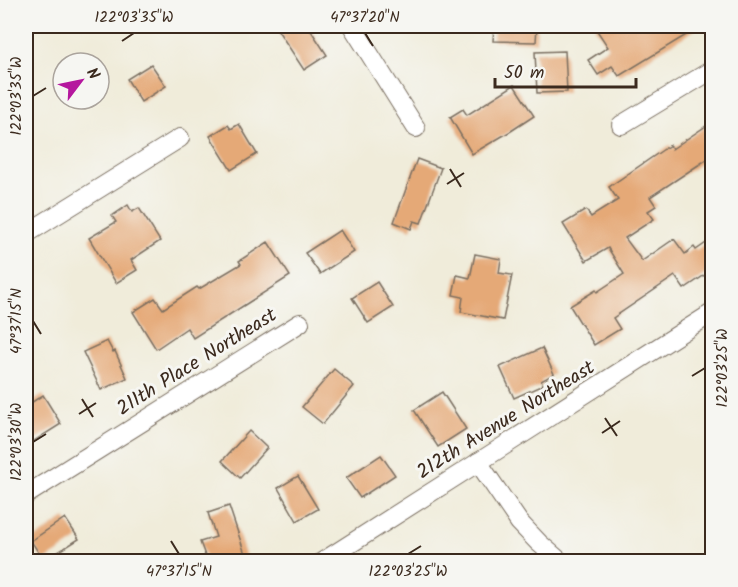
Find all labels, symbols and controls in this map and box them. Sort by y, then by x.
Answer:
text: 122°03'35"W [95,6,174,30]
text: 47°37'20"N [330,6,400,30]
north arrow [51,51,111,111]
scale bar [495,51,636,89]
text: 122°03'35"W [5,56,29,135]
text: 50 m [504,59,544,88]
text: N [79,63,106,85]
text: 47°37'15"N [5,288,29,354]
street label: 211th Place Northeast [111,300,284,425]
text: 122°03'25"W [711,328,735,407]
street label: 212th Avenue Northeast [411,353,602,489]
text: 122°03'30"W [5,403,29,481]
text: 47°37'15"N [146,560,212,584]
text: 122°03'25"W [369,560,448,584]

